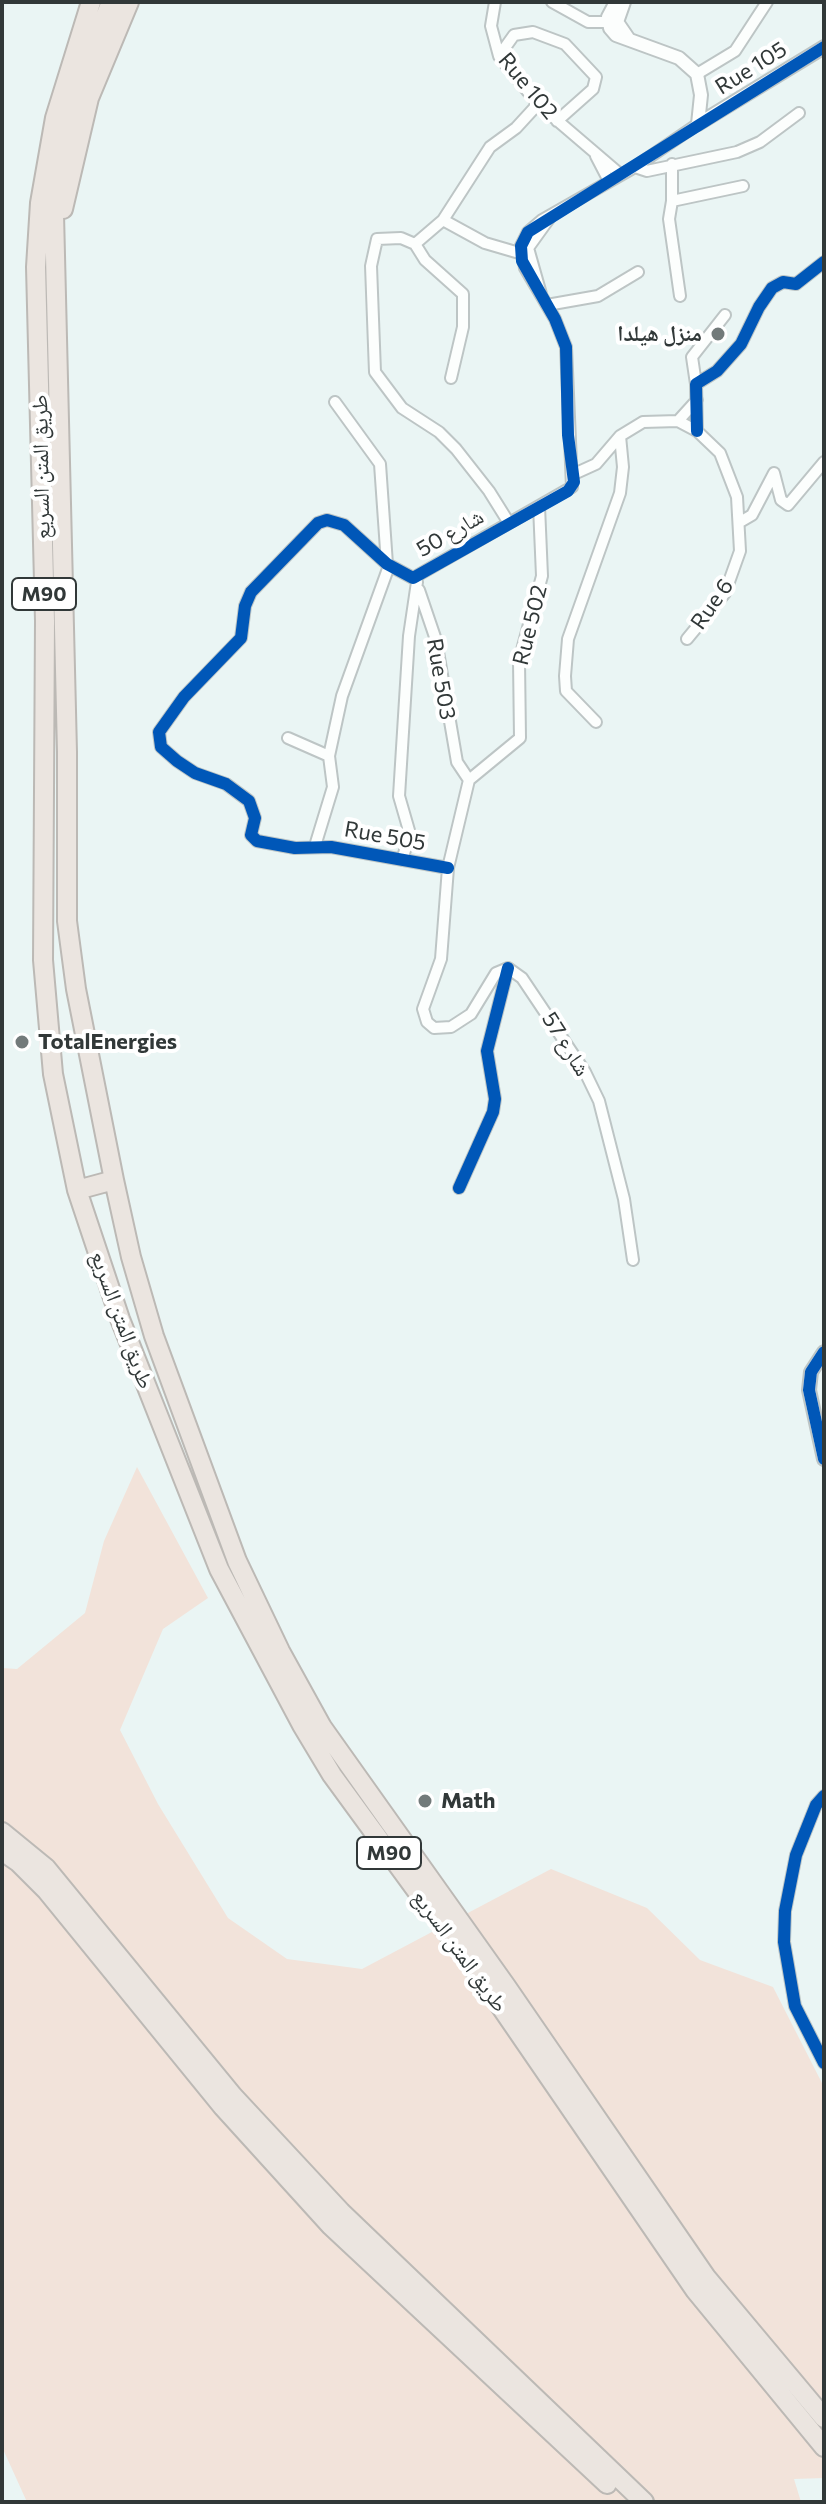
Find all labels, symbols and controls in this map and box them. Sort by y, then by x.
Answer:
street label: Rue 105 [710,36,792,100]
street label: Rue 102 [493,47,563,125]
place label: منزل هيلدا [617,321,702,347]
marker: منزل هيلدا [709,325,727,343]
street label: طريق المتن السريع [27,394,55,540]
street label: شارع 50 [412,503,488,563]
street label: Rue 6 [685,573,739,635]
road number: M90 [12,578,76,610]
street label: Rue 502 [507,582,553,668]
street label: Rue 503 [421,636,461,722]
street label: Rue 505 [342,816,428,856]
street label: شارع 57 [536,1007,596,1081]
place label: TotalEnergies [38,1029,177,1055]
marker: TotalEnergies [13,1033,31,1051]
street label: طريق المتن السريع [85,1248,159,1392]
place label: Math [441,1788,496,1814]
marker: Math [416,1792,434,1810]
road number: M90 [357,1837,421,1869]
street label: طريق المتن السريع [407,1885,513,2017]

